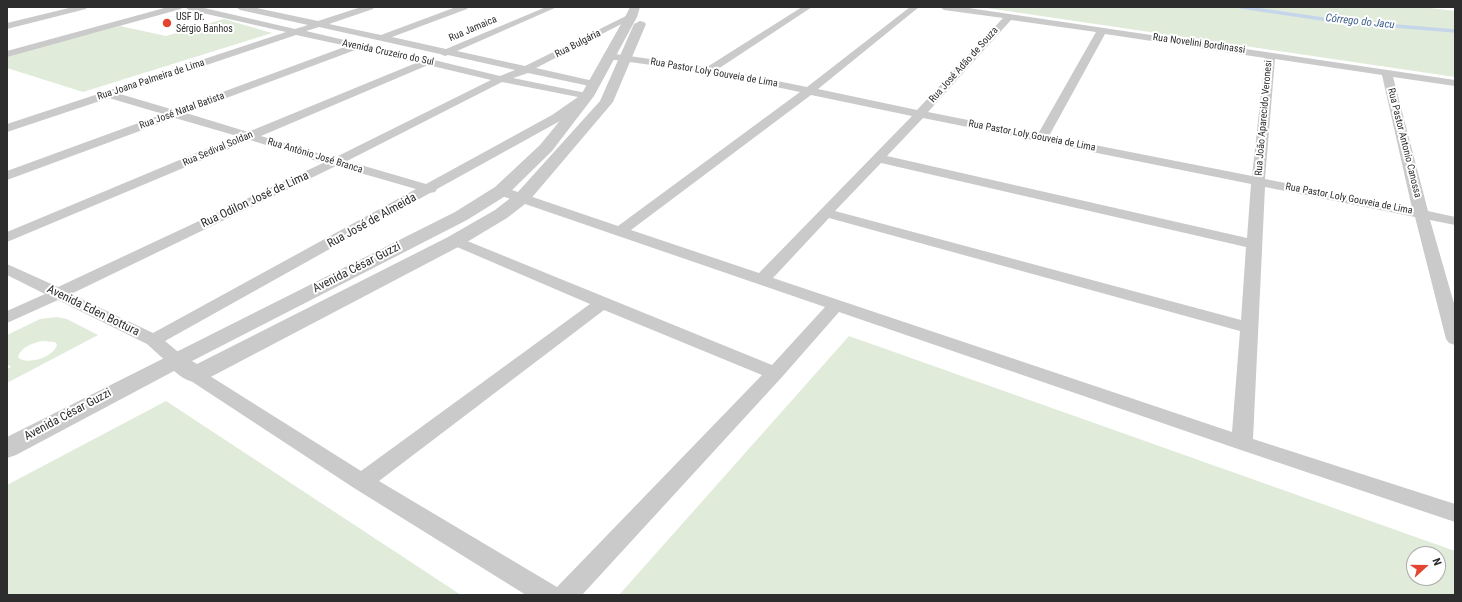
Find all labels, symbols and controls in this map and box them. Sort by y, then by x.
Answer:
place label: USF Dr. Sérgio Banhos [176,11,233,34]
water label: Córrego do Jacu [1325,12,1395,32]
street label: Rua Jamaica [447,14,499,44]
marker: USF Dr. Sérgio Banhos [161,17,173,29]
street label: Rua José Adão de Souza [927,25,1001,105]
street label: Rua Bulgária [553,27,603,61]
street label: Rua Novelini Bordinassi [1152,32,1246,56]
street label: Avenida Cruzeiro do Sul [341,37,435,69]
street label: Rua Pastor Loly Gouveia de Lima [649,56,779,90]
street label: Rua Joana Palmeira de Lima [96,57,206,103]
street label: Rua João Aparecido Veronesi [1253,60,1275,176]
street label: Rua Pastor Antonio Canossa [1385,87,1423,199]
street label: Rua José Natal Batista [138,90,226,132]
street label: Rua Pastor Loly Gouveia de Lima [967,118,1097,154]
street label: Rua Sedival Soldan [181,129,255,169]
street label: Rua Antônio José Branca [266,136,364,176]
street label: Rua Odilon José de Lima [199,169,311,231]
street label: Rua Pastor Loly Gouveia de Lima [1284,181,1414,217]
street label: Rua José de Almeida [325,191,419,251]
street label: Avenida César Guzzi [311,240,403,296]
street label: Avenida Eden Bottura [44,282,142,340]
street label: Avenida César Guzzi [22,386,114,444]
north arrow [1406,546,1446,586]
text: N [1429,556,1444,567]

